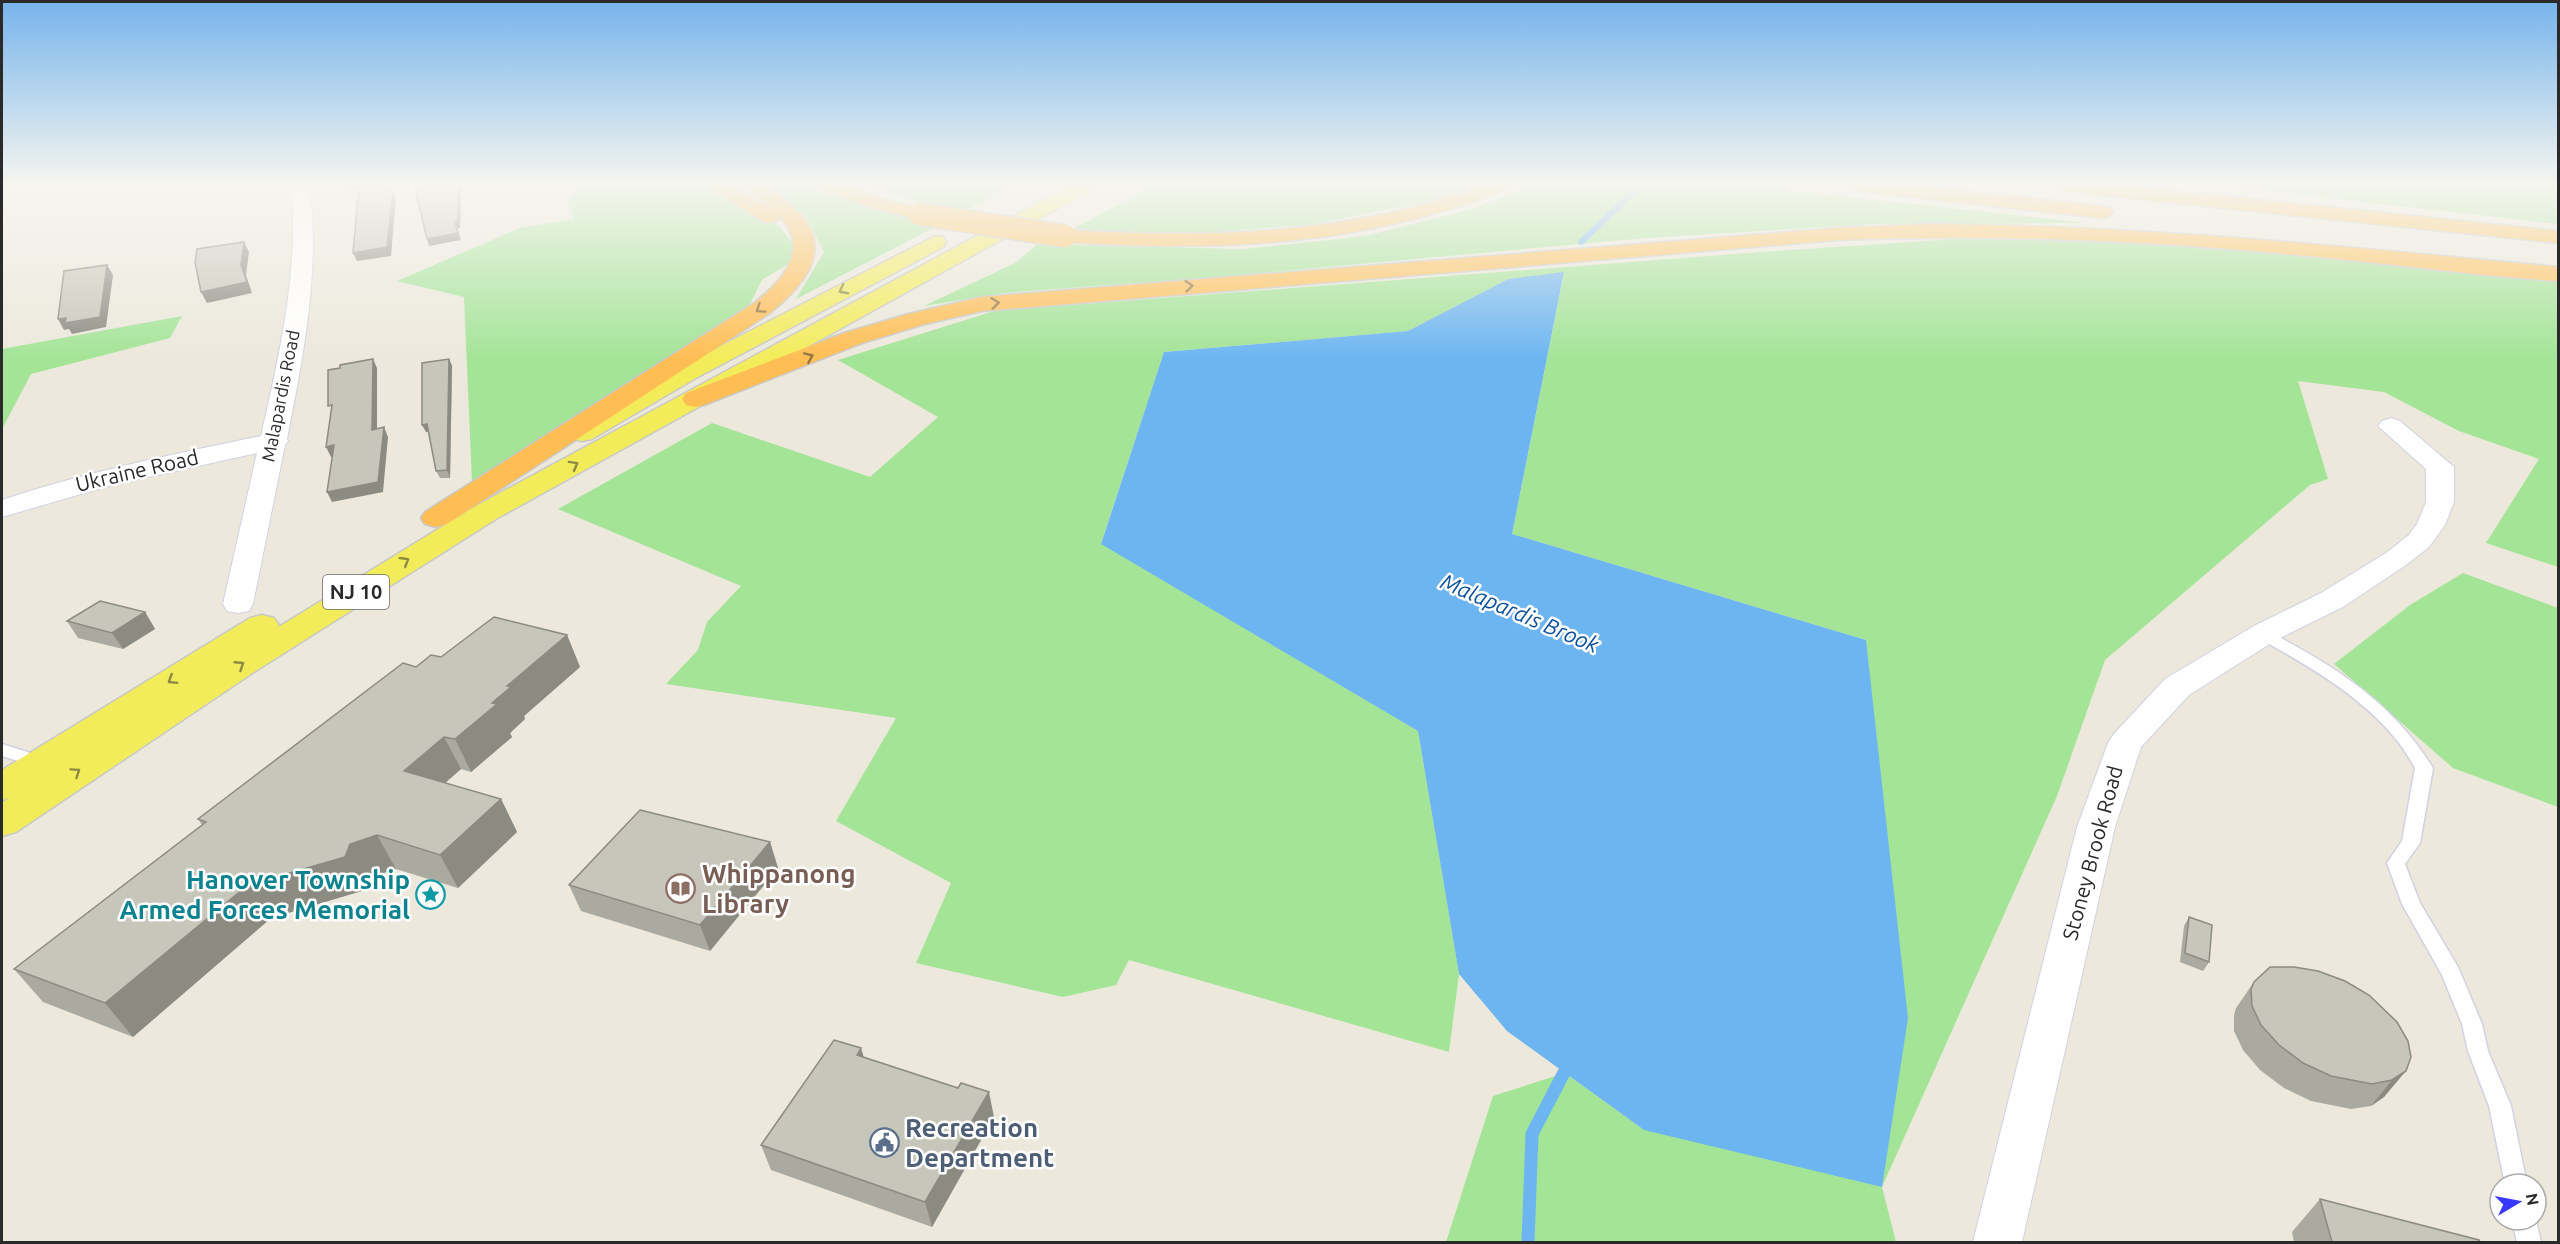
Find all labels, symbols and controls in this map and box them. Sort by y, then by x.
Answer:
one-way arrow [1185,280,1194,293]
one-way arrow [839,283,850,294]
one-way arrow [991,297,1000,309]
one-way arrow [755,302,766,313]
street label: Malapardis Road [257,328,303,463]
one-way arrow [802,352,813,364]
street label: Ukraine Road [73,444,201,496]
one-way arrow [568,461,578,472]
one-way arrow [399,557,409,569]
water label: Malapardis Brook [1437,568,1604,657]
road number: NJ 10 [323,575,389,609]
one-way arrow [234,661,244,673]
one-way arrow [167,673,178,684]
street label: Stoney Brook Road [2057,763,2127,943]
one-way arrow [70,768,81,779]
place label: Whippanong Library [702,859,856,918]
place label: Hanover Township Armed Forces Memorial [120,865,410,924]
library icon: Whippanong Library [665,873,697,905]
place icon: Hanover Township Armed Forces Memorial [415,879,447,911]
place label: Recreation Department [905,1113,1054,1172]
public building icon: Recreation Department [868,1127,900,1159]
north arrow [2488,1172,2548,1232]
text: N [2523,1192,2543,1207]

